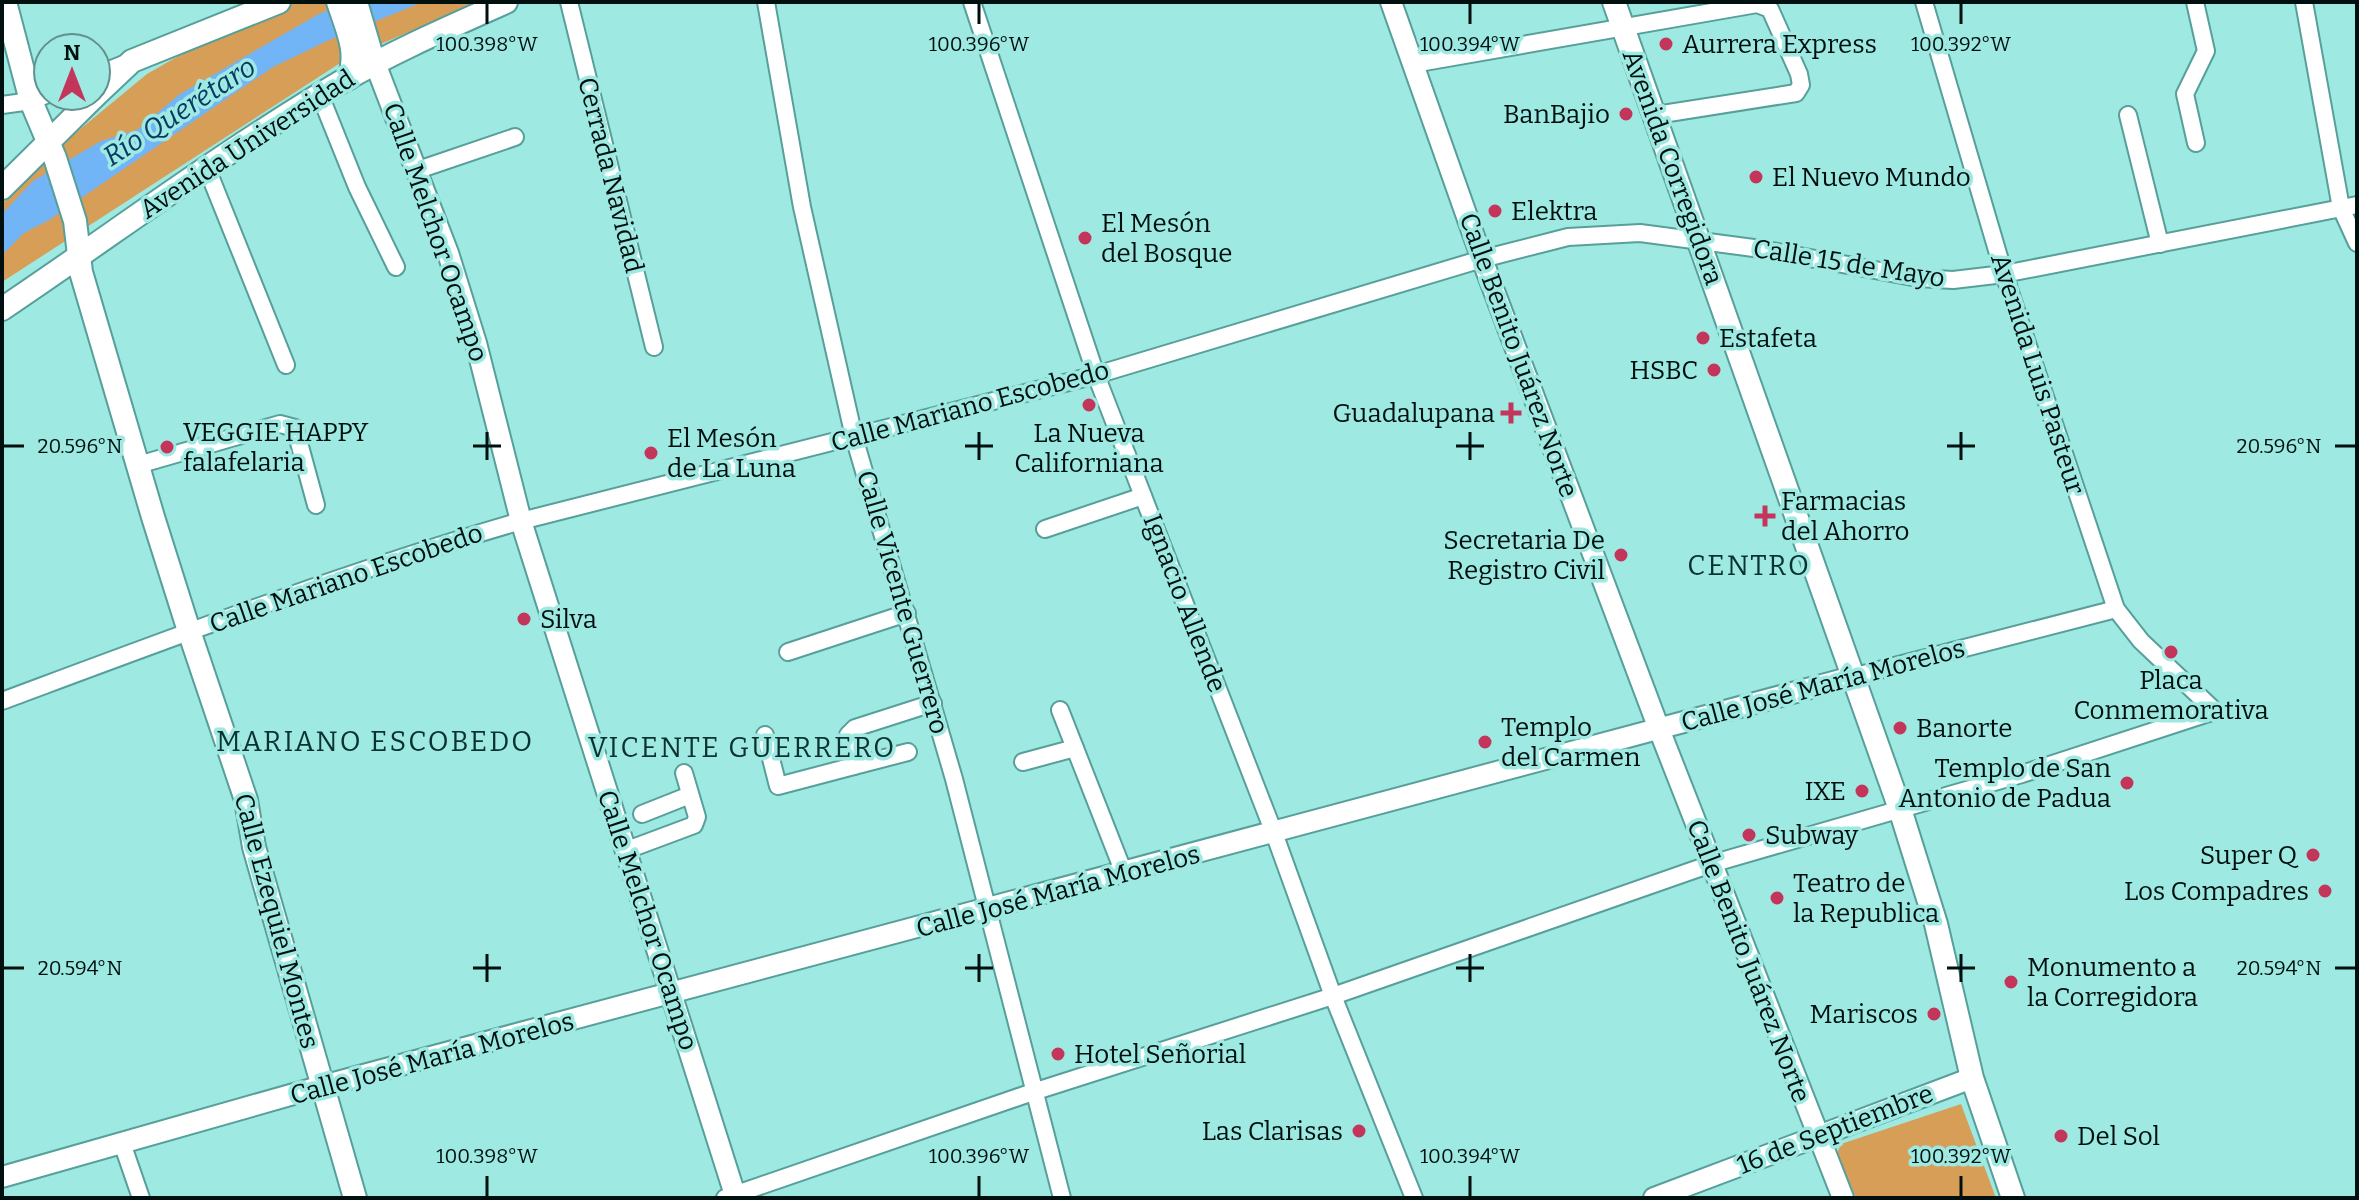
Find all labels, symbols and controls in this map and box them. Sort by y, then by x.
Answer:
place label: Aurrera Express [1682,29,1877,60]
north arrow [32,32,112,112]
text: 100.398°W [436,32,538,56]
text: 100.396°W [929,32,1030,56]
text: 100.394°W [1420,32,1521,56]
text: 100.392°W [1911,32,2012,56]
marker: Aurrera Express [1657,35,1675,53]
text: N [64,39,81,66]
street label: Avenida Corregidora [1616,45,1729,289]
water label: Río Querétaro [97,50,262,173]
street label: Avenida Universidad [134,63,361,225]
street label: Cerrada Navidad [571,74,650,276]
street label: Calle Melchor Ocampo [377,99,494,366]
place label: BanBajio [1503,99,1610,130]
marker: BanBajio [1617,105,1635,123]
place label: El Nuevo Mundo [1772,162,1971,193]
marker: El Nuevo Mundo [1747,168,1765,186]
place label: Elektra [1511,196,1597,227]
marker: Elektra [1486,202,1504,220]
place label: El Mesón del Bosque [1101,208,1233,269]
street label: Calle Benito Juárez Norte [1453,209,1584,502]
marker: El Mesón del Bosque [1076,229,1094,247]
street label: Calle 15 de Mayo [1751,233,1947,294]
street label: Avenida Luis Pasteur [1984,250,2091,499]
place label: Estafeta [1719,323,1817,354]
marker: Estafeta [1694,329,1712,347]
street label: Calle Mariano Escobedo [828,354,1113,459]
place label: HSBC [1629,355,1698,386]
marker: HSBC [1705,361,1723,379]
marker: La Nueva Californiana [1080,396,1098,414]
place label: Guadalupana [1333,398,1495,429]
marker: Guadalupana [1502,404,1520,422]
place label: VEGGIE HAPPY falafelaria [183,417,369,478]
place label: La Nueva Californiana [1014,418,1164,479]
place label: El Mesón de La Luna [667,423,796,484]
text: 20.596°N [38,434,123,458]
text: 20.596°N [2237,434,2322,458]
marker: VEGGIE HAPPY falafelaria [158,438,176,456]
marker: El Mesón de La Luna [642,444,660,462]
street label: Calle Vicente Guerrero [850,467,955,738]
place label: Farmacias del Ahorro [1781,486,1910,547]
marker: Farmacias del Ahorro [1756,507,1774,525]
street label: Ignacio Allende [1136,510,1233,696]
street label: Calle Mariano Escobedo [206,517,487,640]
place label: Secretaria De Registro Civil [1443,525,1605,586]
marker: Secretaria De Registro Civil [1612,546,1630,564]
district label: CENTRO [1687,549,1811,582]
place label: Silva [540,604,597,635]
marker: Silva [515,610,533,628]
street label: Calle José María Morelos [1678,633,1968,738]
marker: Placa Conmemorativa [2162,643,2180,661]
place label: Placa Conmemorativa [2073,665,2269,726]
place label: Templo del Carmen [1501,712,1641,773]
place label: Banorte [1916,713,2013,744]
marker: Banorte [1891,719,1909,737]
district label: MARIANO ESCOBEDO [216,725,534,758]
district label: VICENTE GUERRERO [588,731,896,764]
marker: Templo del Carmen [1476,733,1494,751]
place label: Templo de San Antonio de Padua [1899,753,2112,814]
marker: Templo de San Antonio de Padua [2118,774,2136,792]
place label: IXE [1804,776,1846,807]
marker: IXE [1853,782,1871,800]
street label: Calle Melchor Ocampo [591,786,704,1054]
street label: Calle Ezequiel Montes [228,790,326,1052]
street label: Calle Benito Juárez Norte [1680,815,1817,1107]
place label: Subway [1765,820,1859,851]
marker: Subway [1740,826,1758,844]
street label: Calle José María Morelos [913,839,1203,944]
place label: Super Q [2200,840,2299,871]
marker: Super Q [2304,846,2322,864]
place label: Teatro de la Republica [1793,868,1939,929]
place label: Los Compadres [2124,876,2309,907]
marker: Los Compadres [2316,882,2334,900]
marker: Teatro de la Republica [1768,889,1786,907]
place label: Monumento a la Corregidora [2027,952,2198,1013]
text: 20.594°N [38,956,122,980]
text: 20.594°N [2237,956,2321,980]
marker: Monumento a la Corregidora [2002,973,2020,991]
place label: Mariscos [1809,999,1918,1030]
marker: Mariscos [1925,1005,1943,1023]
street label: Calle José María Morelos [287,1006,577,1111]
place label: Hotel Señorial [1074,1039,1246,1070]
marker: Hotel Señorial [1049,1045,1067,1063]
street label: 16 de Septiembre [1733,1078,1937,1181]
place label: Las Clarisas [1202,1116,1343,1147]
place label: Del Sol [2077,1121,2160,1152]
marker: Las Clarisas [1350,1122,1368,1140]
marker: Del Sol [2052,1127,2070,1145]
text: 100.398°W [436,1144,538,1168]
text: 100.396°W [929,1144,1030,1168]
text: 100.394°W [1420,1144,1521,1168]
text: 100.392°W [1911,1144,2012,1168]

